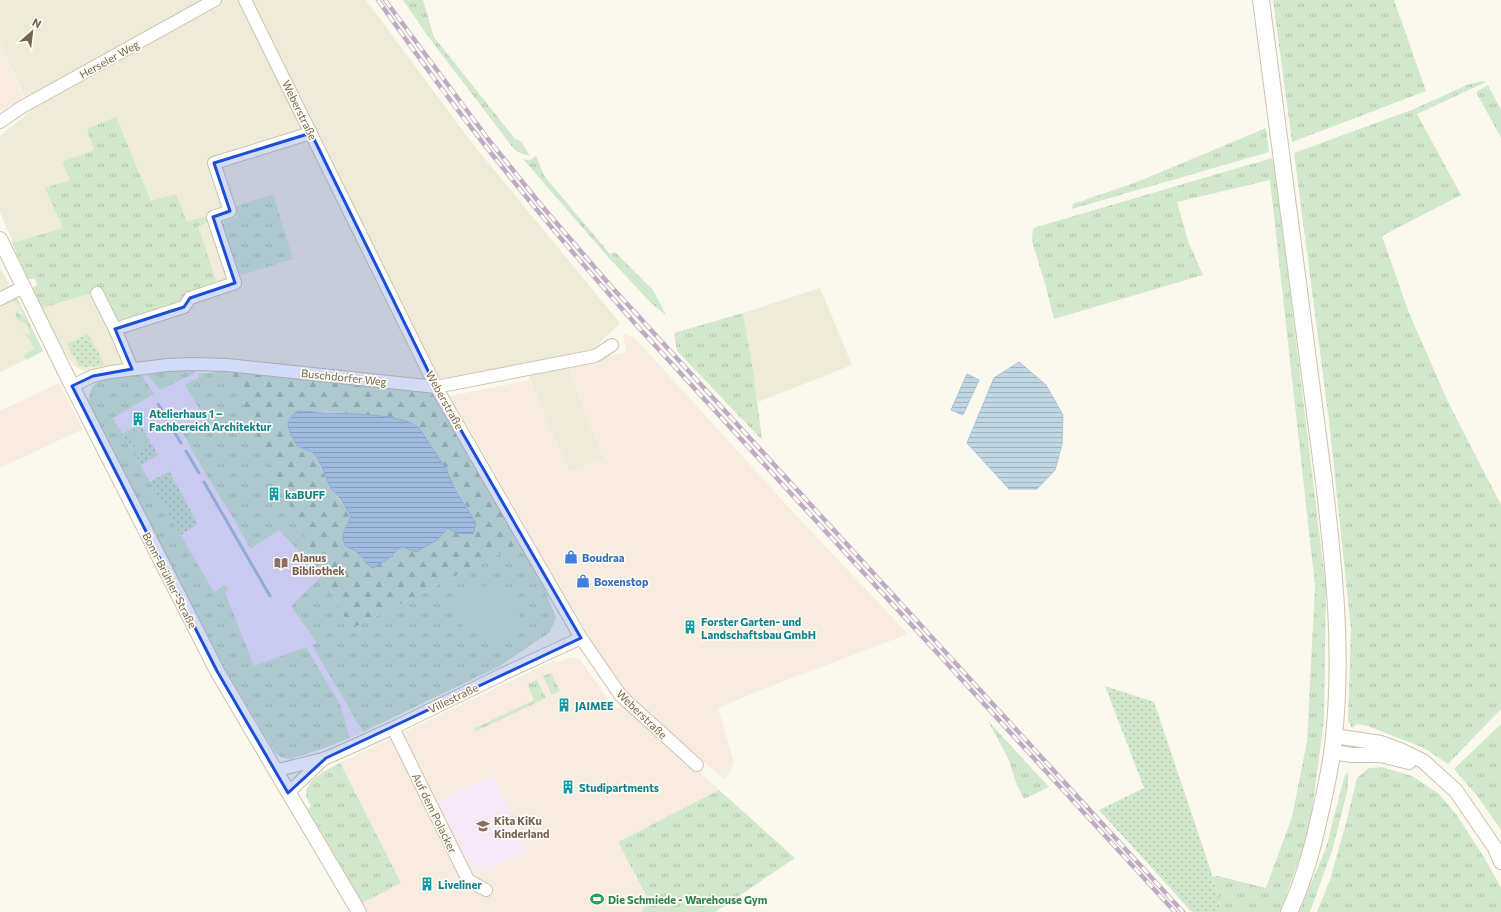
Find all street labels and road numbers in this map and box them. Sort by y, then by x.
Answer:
street label: Herseler Weg [77,37,141,81]
street label: Weberstraße [280,78,320,142]
street label: Buschdorfer Weg [301,366,387,388]
street label: Weberstraße [424,369,466,432]
street label: Bonn-Brühler-Straße [140,530,200,630]
street label: Villestraße [426,680,480,716]
street label: Weberstraße [614,687,670,741]
street label: Auf dem Polacker [410,771,460,856]

